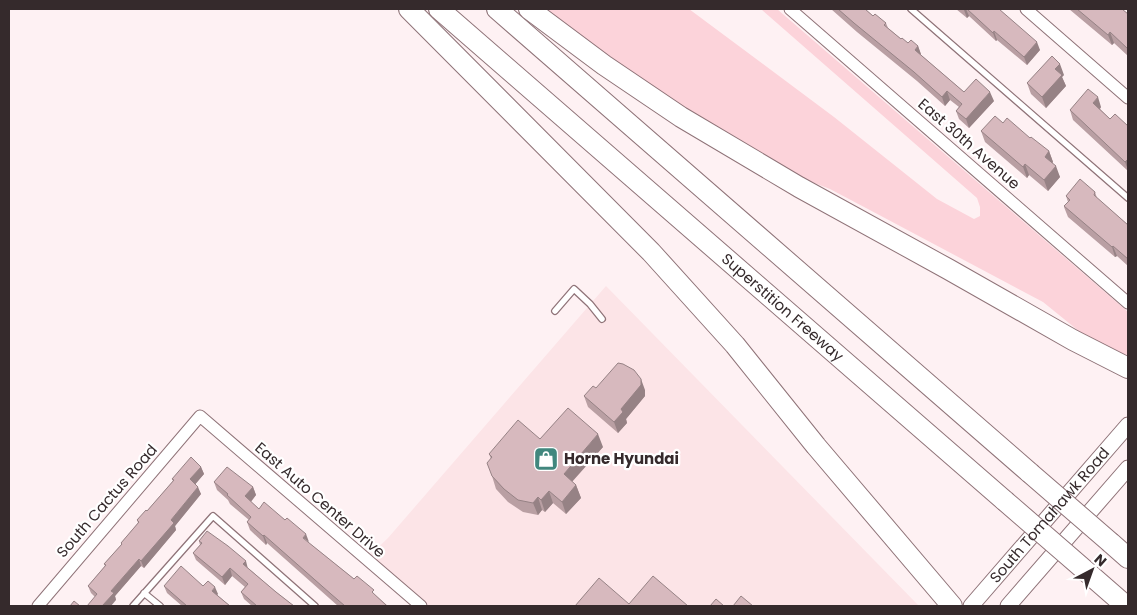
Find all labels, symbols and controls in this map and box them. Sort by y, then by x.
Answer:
street label: East 30th Avenue [914,93,1025,194]
street label: Superstition Freeway [717,248,849,366]
street label: East Auto Center Drive [251,437,390,562]
street label: South Cactus Road [52,440,162,562]
street label: South Tomahawk Road [985,443,1114,587]
shop icon: Horne Hyundai [533,446,559,472]
place label: Horne Hyundai [564,448,679,469]
north arrow [1067,545,1117,595]
text: N [1090,549,1111,571]

